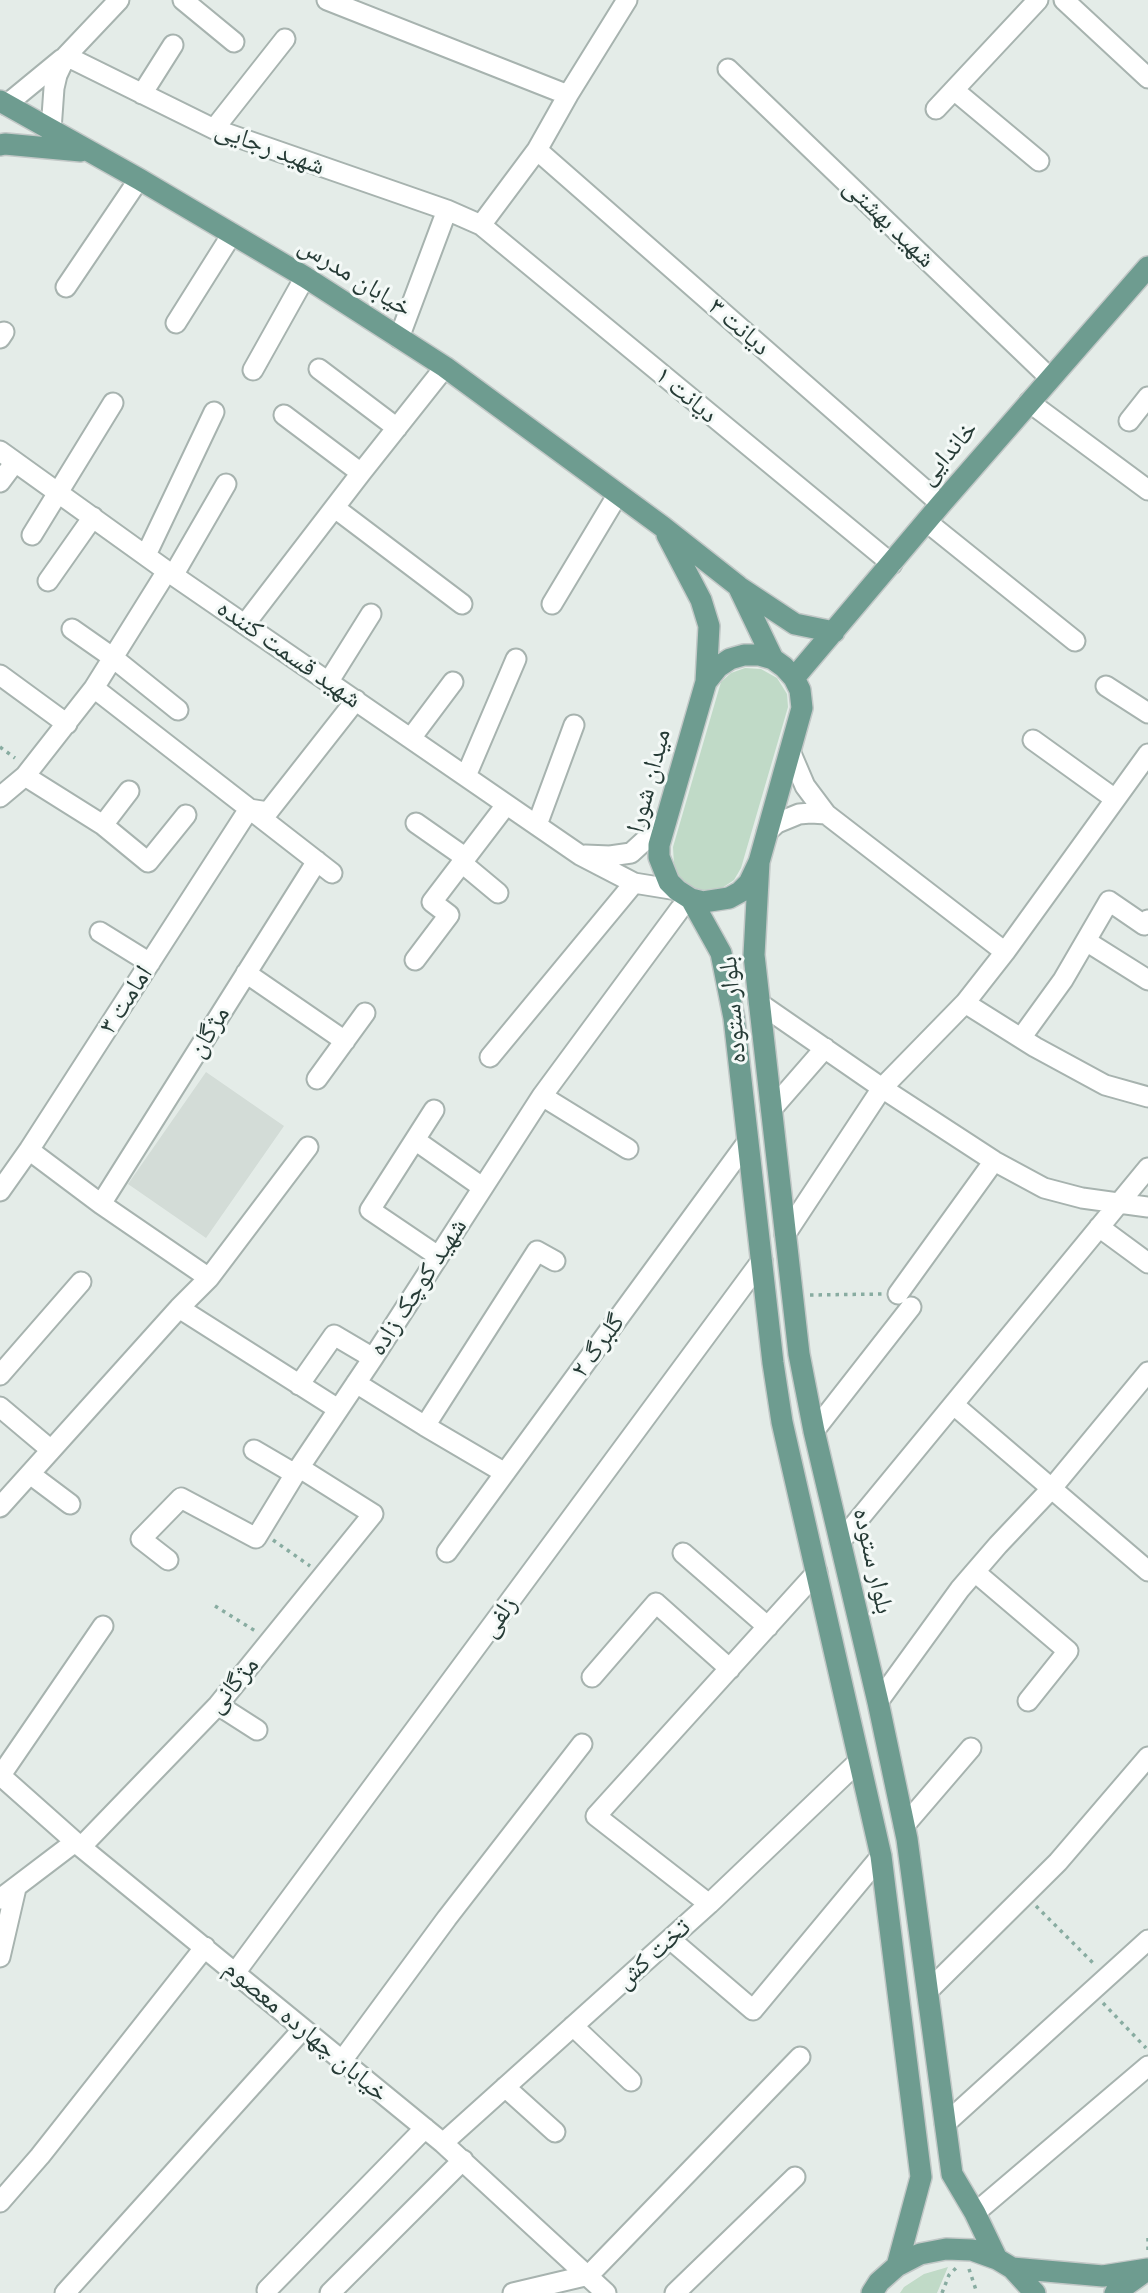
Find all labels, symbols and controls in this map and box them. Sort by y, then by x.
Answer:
street label: شهید رجایی [211,114,329,182]
street label: شهید بهشتی [836,171,942,275]
street label: خیابان مدرس [293,230,417,324]
street label: دیانت ۳ [702,292,776,362]
street label: دیانت ۱ [648,360,724,430]
street label: خاندایی [911,414,985,492]
street label: شهید قسمت کننده [211,593,367,715]
street label: میدان شورا [620,726,678,836]
street label: بلوار ستوده [713,955,753,1065]
street label: امامت ۳ [92,960,160,1040]
street label: مژگان [181,1000,237,1064]
street label: شهید کوچک زاده [362,1212,474,1362]
street label: گلبرگ ۲ [564,1308,632,1384]
street label: بلوار ستوده [846,1505,900,1617]
street label: زلفی [474,1590,524,1644]
street label: مژگانی [200,1650,266,1720]
street label: تخت کش [609,1912,697,1996]
street label: خیابان چهارده معصوم [217,1953,395,2109]

